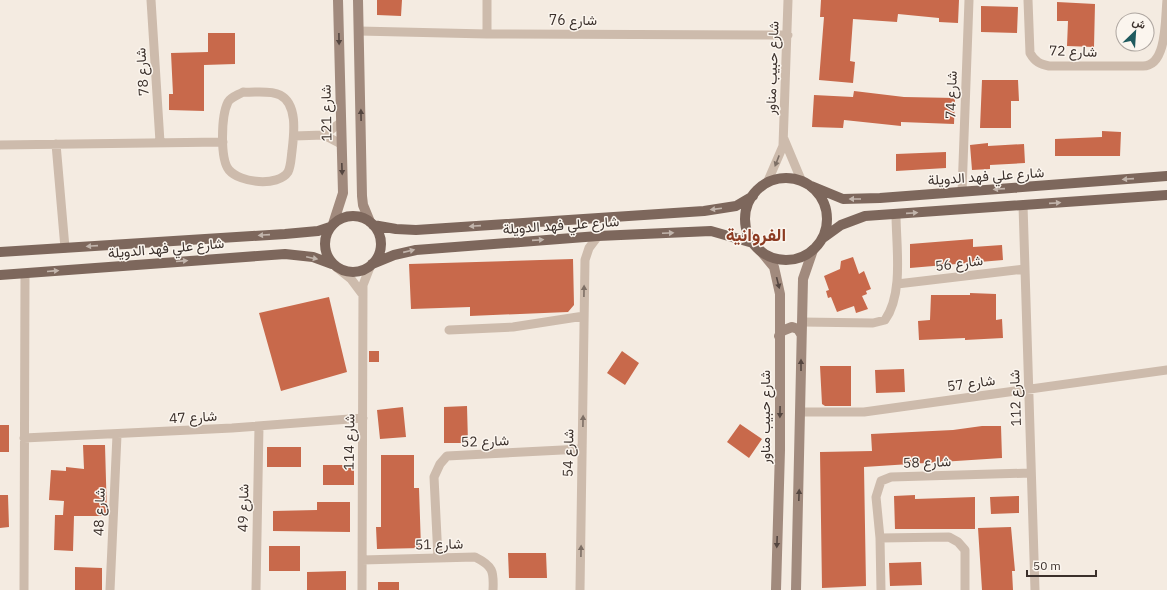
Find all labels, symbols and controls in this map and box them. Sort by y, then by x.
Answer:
street label: شارع 76 [549,11,597,31]
north arrow [1115,12,1155,52]
text: ش [1130,14,1148,32]
street label: شارع حبيب مناور [761,21,785,116]
one-way arrow [335,33,342,45]
street label: شارع 72 [1048,41,1097,63]
street label: شارع 78 [131,47,155,97]
street label: شارع 74 [941,71,963,120]
street label: شارع 121 [317,84,337,141]
one-way arrow [357,109,364,121]
one-way arrow [774,156,780,168]
one-way arrow [339,163,345,176]
street label: شارع علي فهد الدويلة [927,163,1045,192]
one-way arrow [1122,175,1134,182]
one-way arrow [992,186,1005,192]
one-way arrow [848,196,861,202]
one-way arrow [1049,199,1061,206]
one-way arrow [710,206,722,213]
one-way arrow [906,209,918,216]
street label: شارع علي فهد الدويلة [502,212,620,241]
one-way arrow [469,223,481,230]
district label: الفروانية [726,223,786,246]
one-way arrow [662,229,674,236]
one-way arrow [258,232,270,239]
street label: شارع علي فهد الدويلة [107,234,225,265]
one-way arrow [532,237,544,244]
one-way arrow [86,243,98,250]
one-way arrow [403,248,415,254]
street label: شارع 56 [934,251,984,277]
one-way arrow [306,255,318,261]
one-way arrow [176,258,188,265]
one-way arrow [47,268,59,275]
one-way arrow [775,276,781,289]
one-way arrow [581,285,588,297]
one-way arrow [798,358,804,371]
street label: شارع 112 [1005,369,1027,427]
street label: شارع حبيب مناور [756,370,776,465]
street label: شارع 57 [946,371,996,397]
one-way arrow [776,406,783,418]
street label: شارع 47 [168,407,218,429]
street label: شارع 114 [340,414,360,471]
one-way arrow [579,415,586,427]
street label: شارع 54 [559,429,579,477]
street label: شارع 52 [461,431,510,453]
street label: شارع 58 [903,452,952,474]
street label: شارع 49 [234,484,254,532]
street label: شارع 48 [89,488,111,537]
one-way arrow [795,489,802,501]
street label: شارع 51 [415,535,463,555]
one-way arrow [774,536,780,549]
one-way arrow [578,544,584,557]
scale bar [1027,552,1096,578]
text: 50 m [1033,558,1061,573]

